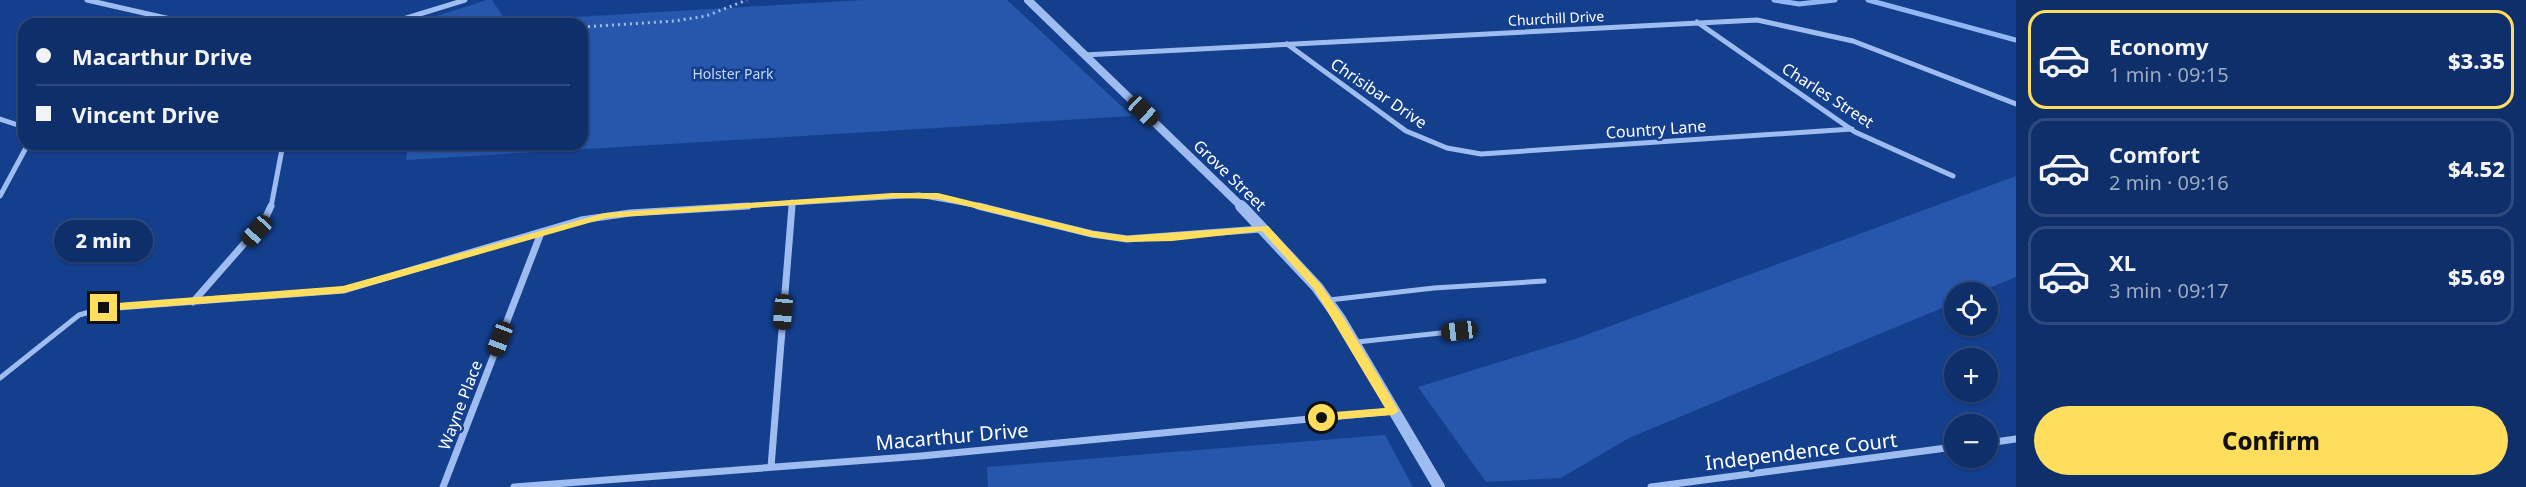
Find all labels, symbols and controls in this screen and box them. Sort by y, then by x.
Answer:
street label: Churchill Drive [1508,6,1605,30]
text: Economy [2109,31,2208,61]
icon: car [2037,33,2091,87]
text: Macarthur Drive [72,41,252,71]
text: $3.35 [2448,45,2505,75]
street label: Chrisibar Drive [1327,53,1431,133]
street label: Charles Street [1778,57,1878,133]
text: 1 min · 09:15 [2109,61,2229,88]
park label: Holster Park [692,64,774,83]
car [1124,92,1162,130]
text: Vincent Drive [72,99,219,129]
street label: Country Lane [1605,115,1707,143]
street label: Grove Street [1189,135,1271,215]
text: Comfort [2109,139,2200,169]
icon: car [2037,141,2091,195]
text: $4.52 [2448,153,2505,183]
text: 2 min · 09:16 [2109,169,2229,196]
car [238,212,276,250]
callout: 2 min [54,221,154,263]
text: 2 min [76,227,131,254]
text: XL [2109,247,2136,277]
icon: car [2037,249,2091,303]
text: $5.69 [2448,261,2505,291]
text: 3 min · 09:17 [2109,277,2229,304]
map controls [1944,282,1998,468]
button: locate [1944,282,1998,336]
car [772,293,794,331]
route end [90,294,117,321]
car [485,319,515,359]
car [1440,320,1478,342]
button: + [1944,348,1998,402]
street label: Wayne Place [433,357,487,453]
route start [1308,404,1335,431]
button: Confirm [2034,406,2508,475]
button: − [1944,414,1998,468]
street label: Macarthur Drive [874,416,1030,456]
street label: Independence Court [1703,426,1899,476]

